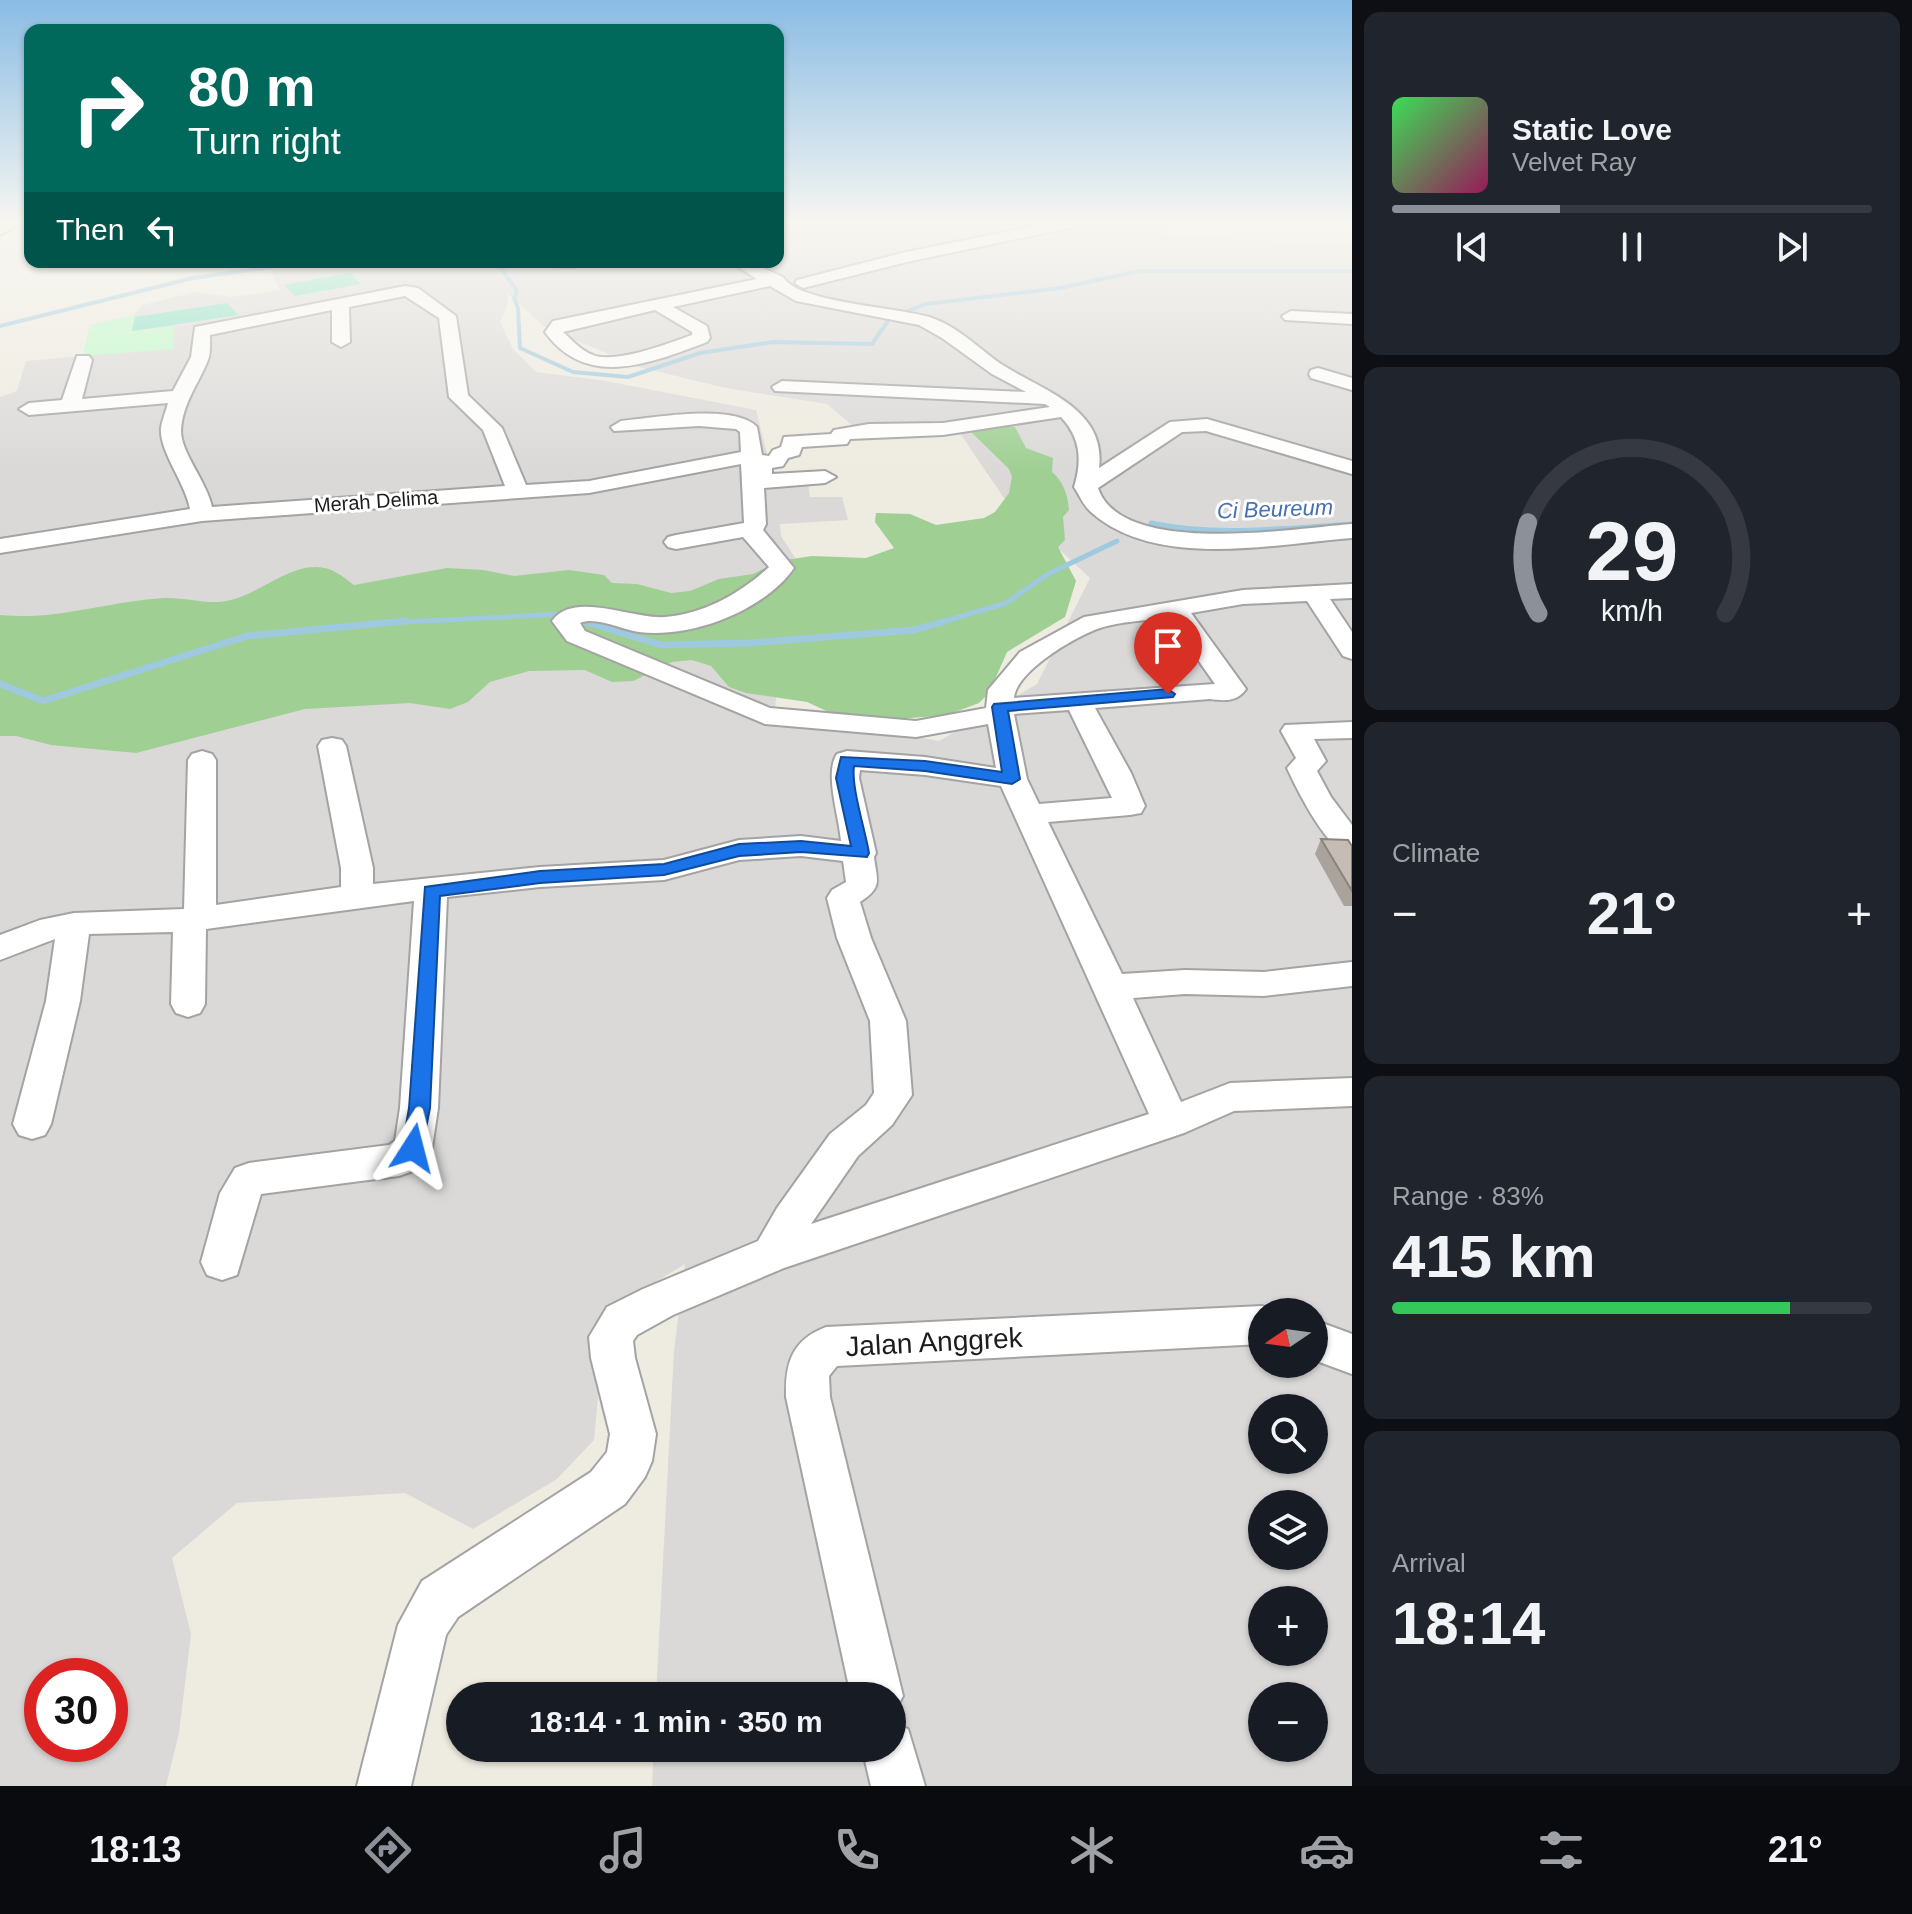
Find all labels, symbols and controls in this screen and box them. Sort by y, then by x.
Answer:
text: 80 m [188,55,316,118]
icon: right [56,56,160,160]
text: Static Love [1512,113,1672,146]
text: Turn right [188,121,341,162]
text: Velvet Ray [1512,147,1636,177]
icon: left [140,208,184,252]
text: Then [56,213,124,246]
icon: previous [1450,225,1494,269]
icon: pause [1610,225,1654,269]
icon: next [1770,225,1814,269]
street label: Merah Delima [313,486,440,516]
water label: Ci Beureum [1217,494,1333,524]
text: 29 [1586,505,1678,598]
text: km/h [1601,595,1663,627]
pin [1134,612,1202,694]
icon: arrive [1146,624,1190,668]
text: Climate [1392,838,1480,868]
text: 21° [1587,880,1677,947]
text: − [1392,889,1418,938]
text: + [1846,889,1872,938]
position arrow [371,1106,455,1190]
text: Range · 83% [1392,1181,1544,1211]
text: 415 km [1392,1223,1596,1290]
north arrow [1248,1298,1328,1378]
map controls [1248,1298,1328,1762]
street label: Jalan Anggrek [845,1322,1024,1362]
button: search [1248,1394,1328,1474]
button: layers [1248,1490,1328,1570]
text: Arrival [1392,1548,1466,1578]
button: + [1248,1586,1328,1666]
text: 18:14 [1392,1590,1545,1657]
speed limit sign: 30 [24,1658,128,1762]
button: − [1248,1682,1328,1762]
text: 18:14 · 1 min · 350 m [529,1705,823,1738]
icon: directions [360,1822,416,1878]
icon: music [595,1822,651,1878]
icon: phone [829,1822,885,1878]
icon: climate [1064,1822,1120,1878]
icon: car [1299,1822,1355,1878]
icon: filters [1533,1822,1589,1878]
text: 18:13 [89,1829,181,1870]
text: 21° [1768,1829,1823,1870]

